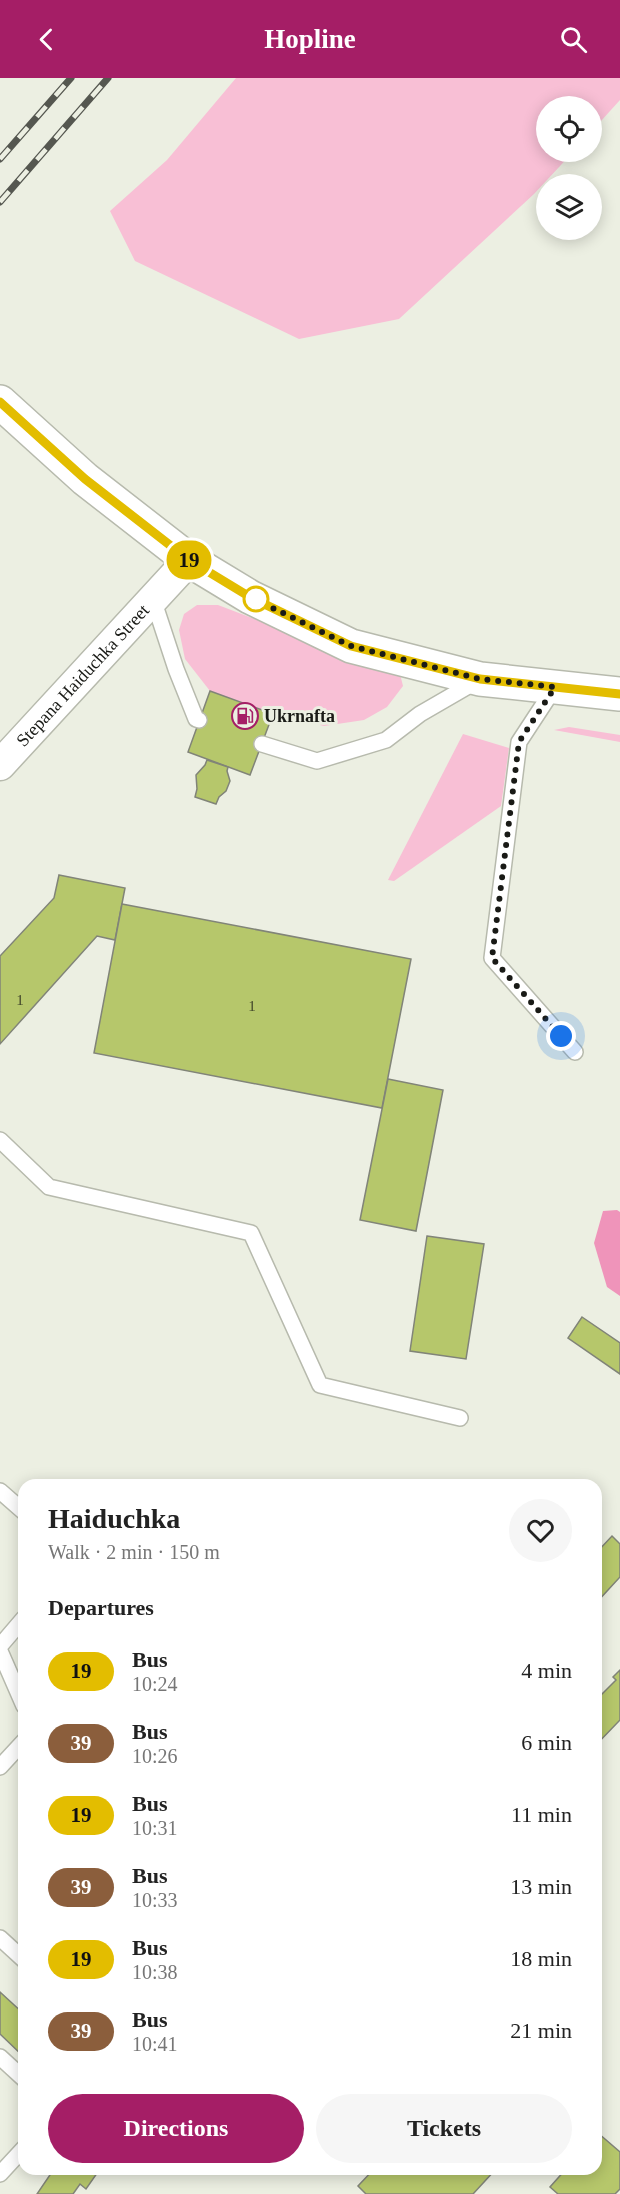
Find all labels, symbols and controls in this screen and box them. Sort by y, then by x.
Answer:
icon: back [30,23,63,56]
icon: search [557,23,590,56]
text: Hopline [264,24,356,54]
map controls [536,96,602,240]
button: locate [536,96,602,162]
button: layers [536,174,602,240]
line badge: 19 [162,540,216,580]
text: 19 [179,548,200,572]
unlabelled marker [243,586,269,612]
street label: Stepana Haiduchka Street [12,600,153,750]
fuel station icon: Ukrnafta [230,701,260,731]
place label: Ukrnafta [264,706,335,726]
house number: 1 [16,992,24,1008]
house number: 1 [248,998,256,1014]
your location [546,1021,576,1051]
button: heart [509,1499,572,1562]
text: Haiduchka [48,1503,180,1534]
text: Walk · 2 min · 150 m [48,1541,220,1563]
text: Departures [48,1595,154,1620]
text: Bus [132,1647,167,1672]
text: 4 min [521,1658,572,1683]
text: 19 [71,1659,92,1683]
text: 10:24 [132,1673,178,1695]
text: Bus [132,1719,167,1744]
text: 6 min [521,1730,572,1755]
text: 39 [71,1731,92,1755]
text: 10:26 [132,1745,178,1767]
text: Bus [132,1791,167,1816]
text: 11 min [511,1802,572,1827]
text: 19 [71,1803,92,1827]
text: 10:31 [132,1817,178,1839]
text: Bus [132,1863,167,1888]
text: 13 min [510,1874,572,1899]
text: 39 [71,1875,92,1899]
text: 10:33 [132,1889,178,1911]
text: Bus [132,1935,167,1960]
text: 18 min [510,1946,572,1971]
text: 19 [71,1947,92,1971]
text: 10:38 [132,1961,178,1983]
text: Bus [132,2007,167,2032]
text: 21 min [510,2018,572,2043]
text: 39 [71,2019,92,2043]
text: 10:41 [132,2033,178,2055]
button: Directions [48,2094,304,2163]
button: Tickets [316,2094,572,2163]

